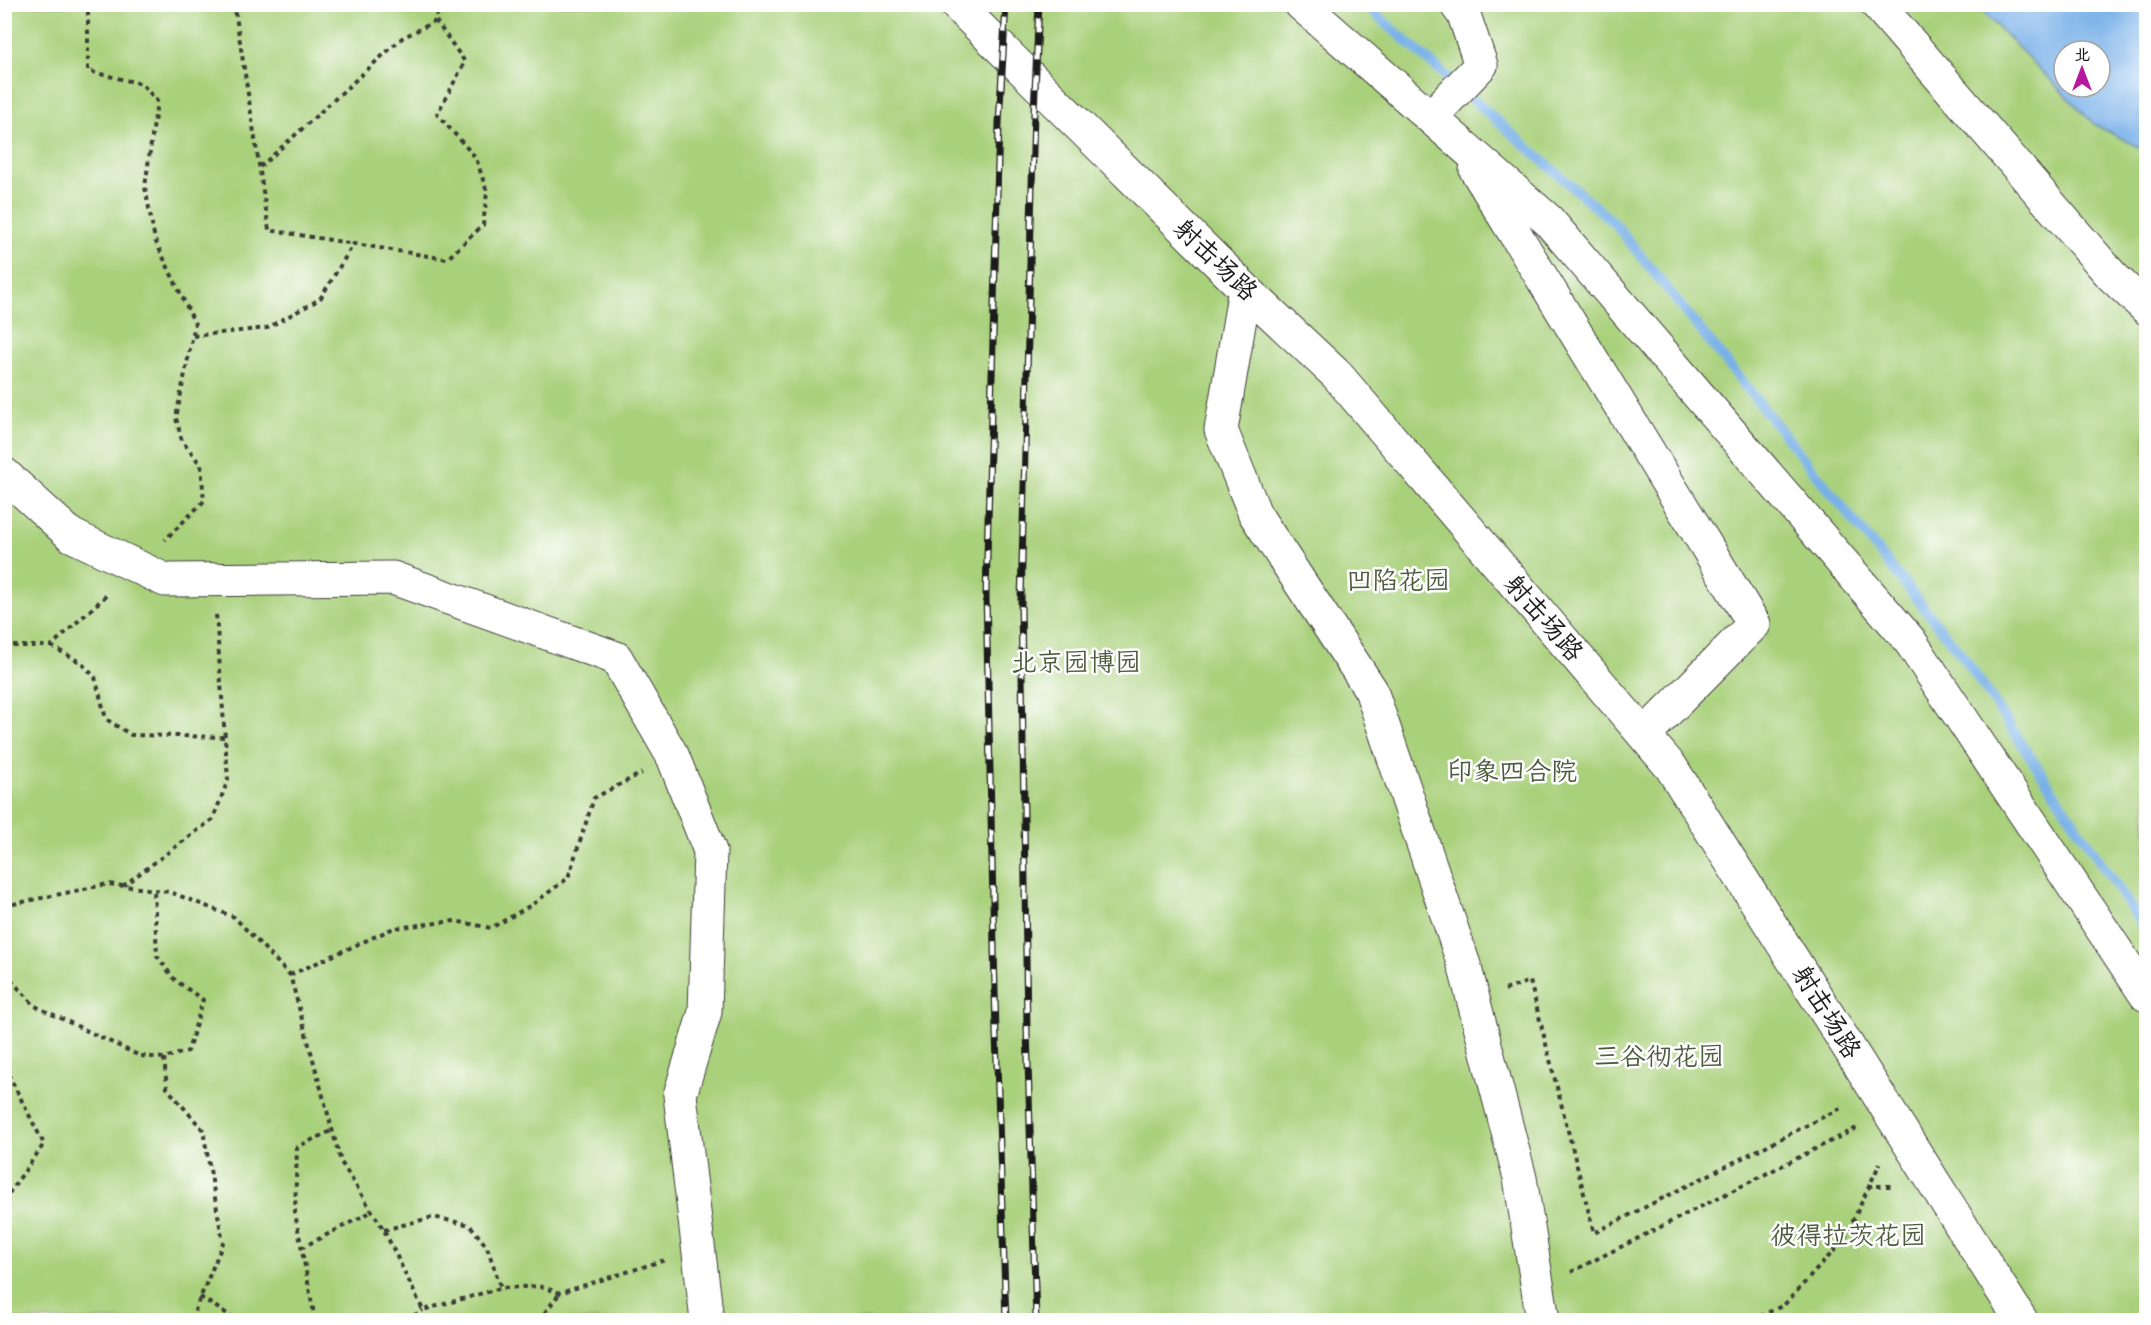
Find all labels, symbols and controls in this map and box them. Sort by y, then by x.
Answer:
north arrow [2052,39,2112,99]
text: 北 [2074,45,2090,65]
street label: 射击场路 [1167,212,1265,308]
park label: 凹陷花园 [1346,564,1450,597]
street label: 射击场路 [1497,568,1591,668]
park label: 北京园博园 [1011,646,1141,679]
park label: 印象四合院 [1447,755,1577,788]
street label: 射击场路 [1785,959,1869,1065]
park label: 三谷彻花园 [1594,1040,1724,1073]
park label: 彼得拉茨花园 [1770,1219,1926,1252]

